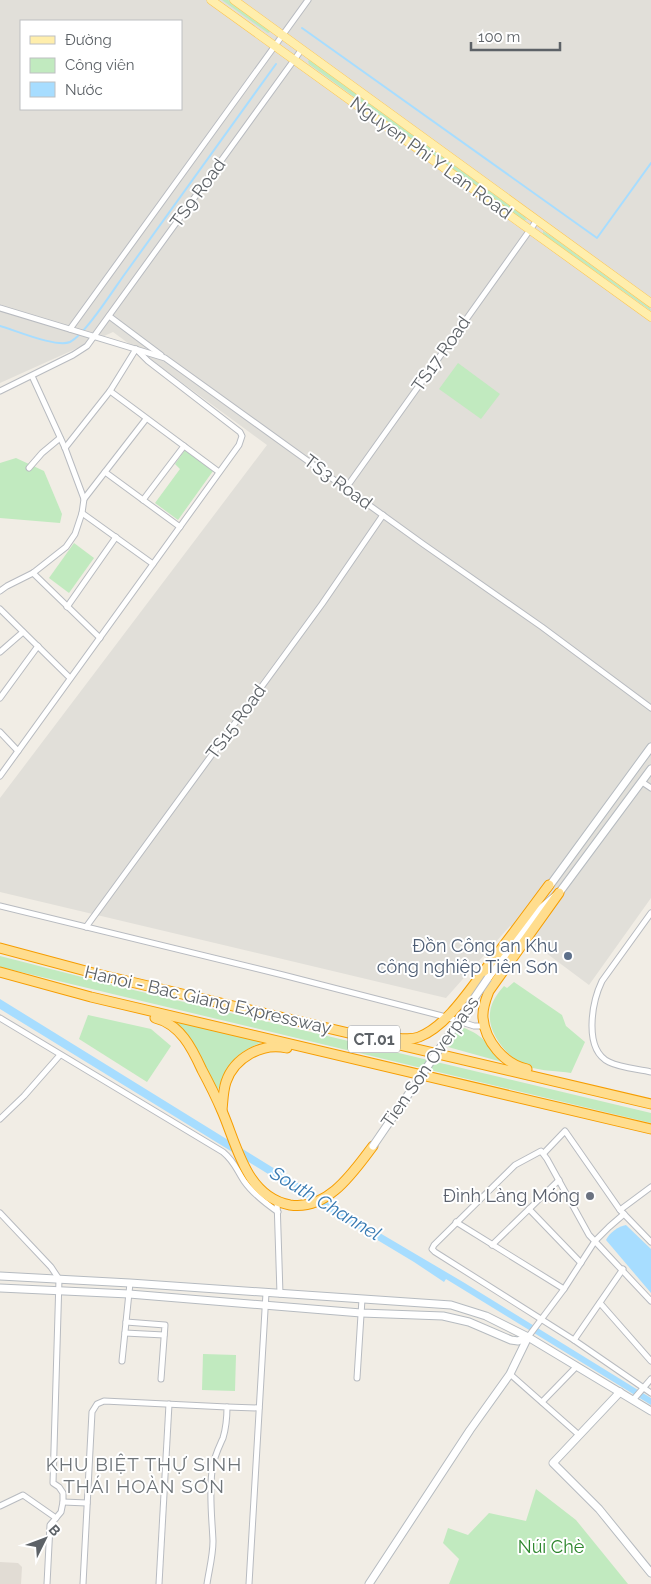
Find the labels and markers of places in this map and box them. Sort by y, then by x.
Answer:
place label: Đồn Công an Khu công nghiệp Tiên Sơn [377,935,558,977]
marker: Đồn Công an Khu công nghiệp Tiên Sơn [562,950,574,962]
place label: Đình Làng Móng [443,1185,580,1206]
marker: Đình Làng Móng [584,1190,596,1202]

